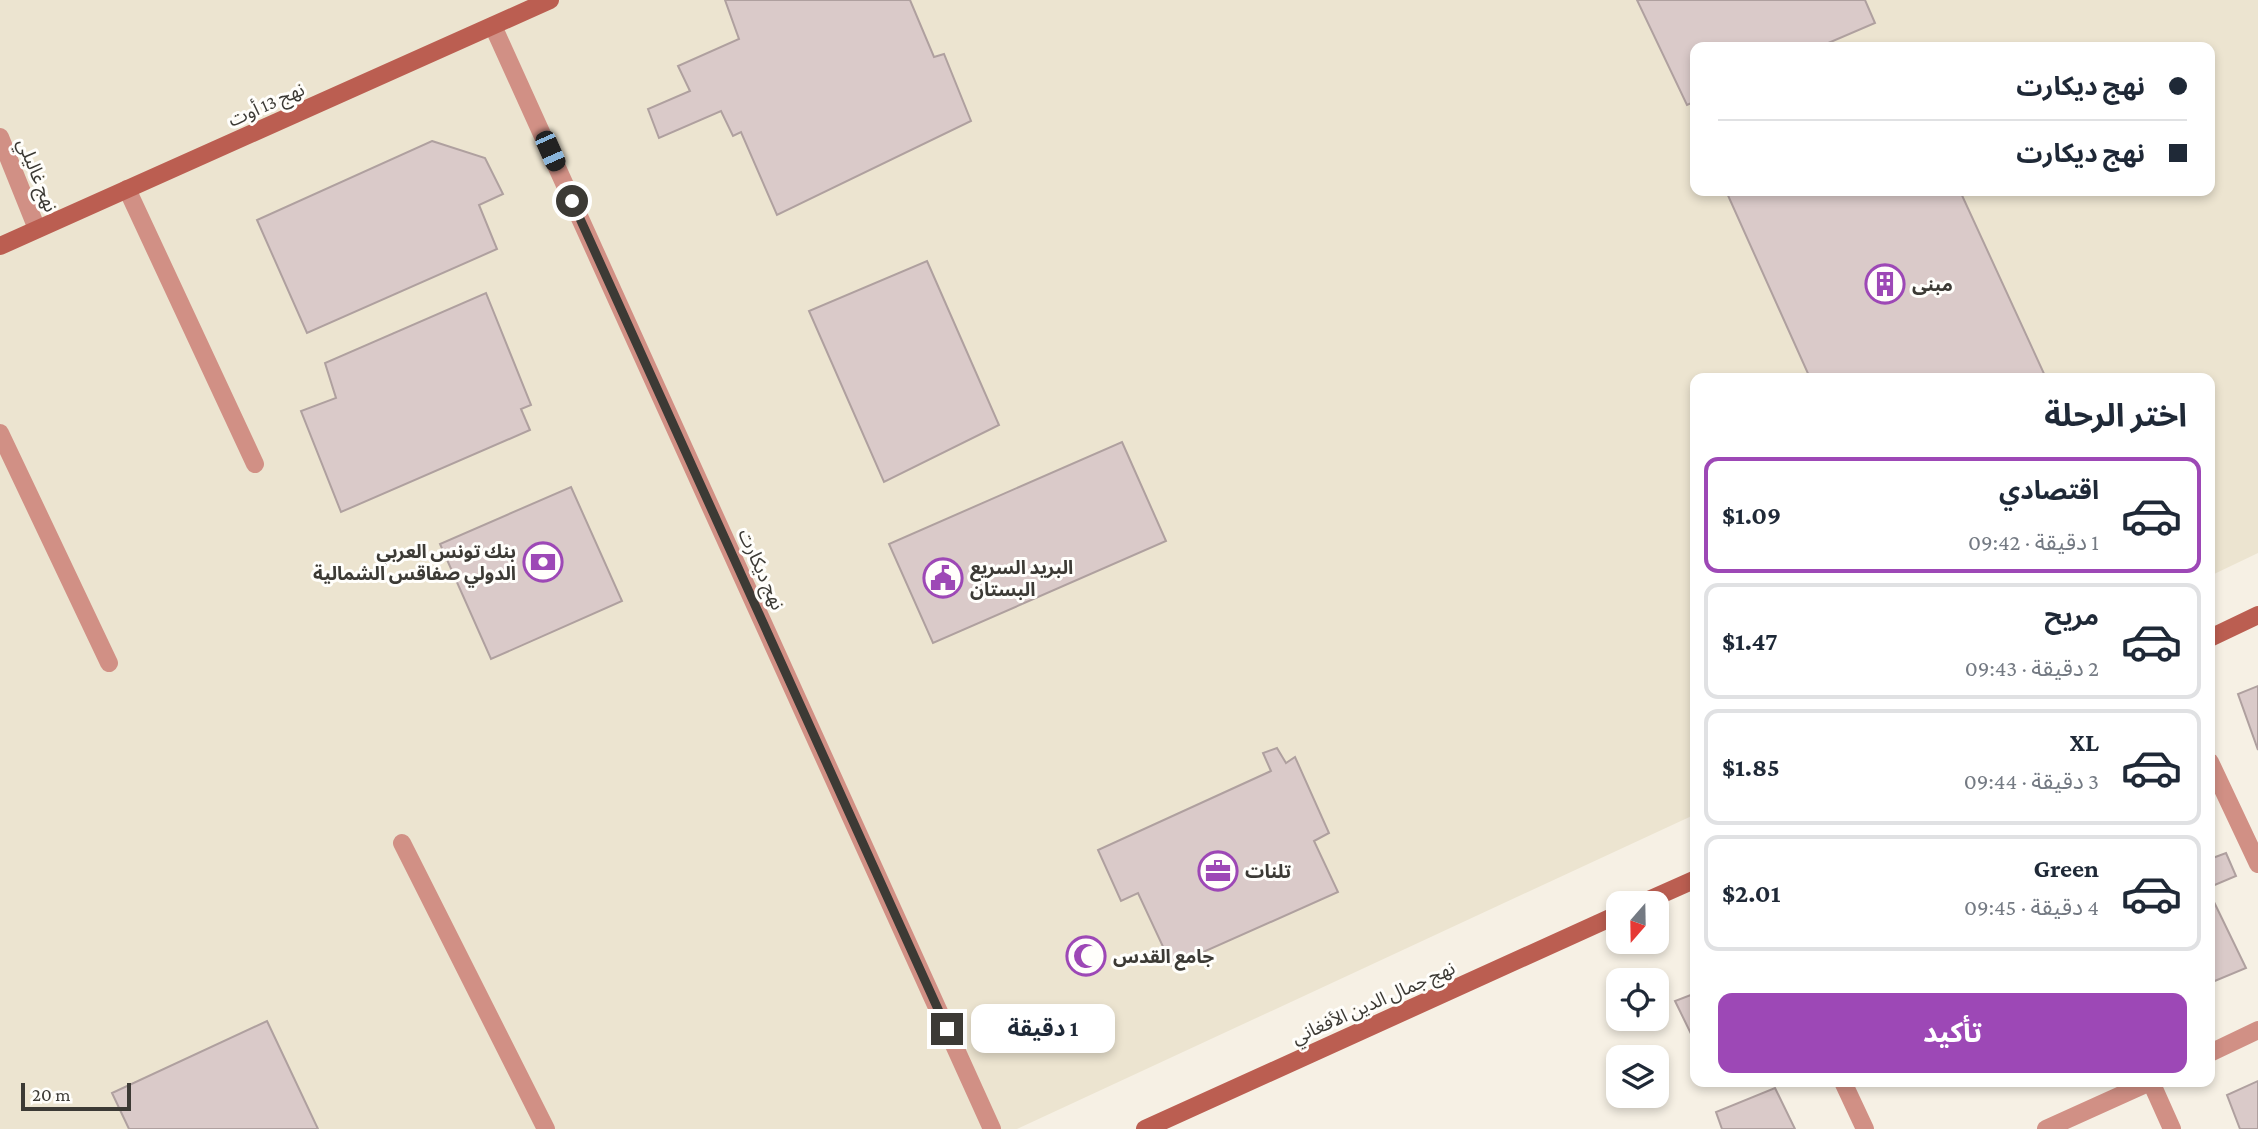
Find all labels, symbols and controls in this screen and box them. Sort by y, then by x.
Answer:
text: نهج ديكارت [2016,72,2145,101]
street label: نهج 13 أوت [225,78,309,134]
car [532,128,569,174]
street label: نهج غاليلي [9,135,62,217]
text: نهج ديكارت [2016,139,2145,168]
route start [556,185,588,217]
building icon: مبنى [1864,263,1906,305]
place label: مبنى [1912,274,1953,295]
text: اختر الرحلة [2044,397,2187,433]
text: اقتصادي [1999,476,2099,505]
icon: car [2120,484,2183,547]
text: $1.09 [1722,501,1781,530]
street label: نهج ديكارت [731,525,789,615]
text: 1 دقيقة · 09:42 [1968,529,2099,555]
place label: بنك تونس العربي الدولي صفاقس الشمالية [313,541,516,588]
bank icon: بنك تونس العربي الدولي صفاقس الشمالية [522,541,564,583]
public building icon: البريد السريع البستان [922,557,964,599]
place label: البريد السريع البستان [970,557,1073,600]
text: مريح [2044,602,2099,631]
icon: car [2120,610,2183,673]
text: $1.47 [1722,627,1778,656]
text: 2 دقيقة · 09:43 [1965,655,2099,681]
text: XL [2070,728,2099,757]
icon: car [2120,736,2183,799]
text: $1.85 [1722,753,1780,782]
text: 3 دقيقة · 09:44 [1964,768,2099,794]
office icon: تلنات [1197,850,1239,892]
text: Green [2033,854,2099,883]
place label: تلنات [1245,861,1291,882]
icon: car [2120,862,2183,925]
text: $2.01 [1722,879,1780,908]
north arrow [1606,891,1670,954]
map controls [1606,891,1669,1108]
text: 4 دقيقة · 09:45 [1964,894,2099,920]
mosque icon: جامع القدس [1065,935,1107,977]
place label: جامع القدس [1113,946,1214,971]
street label: نهج جمال الدين الأفغاني [1288,957,1460,1052]
button: locate [1606,968,1669,1031]
button: تأكيد [1718,993,2187,1073]
callout: 1 دقيقة [972,1004,1115,1054]
route end [931,1013,963,1045]
text: 1 دقيقة [1008,1015,1078,1041]
button: layers [1606,1045,1669,1108]
scale bar [21,1080,131,1112]
text: 20 m [32,1084,71,1105]

